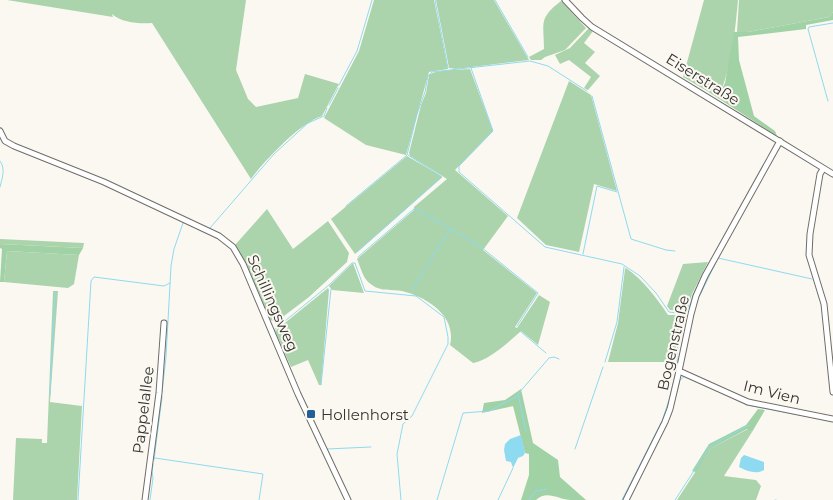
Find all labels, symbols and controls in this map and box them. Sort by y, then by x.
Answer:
street label: Eiserstraße [663,49,743,109]
street label: Schillingsweg [243,252,303,354]
street label: Bogenstraße [653,294,693,392]
street label: Pappelallee [128,365,158,455]
street label: Im Vien [742,376,802,408]
place label: Hollenhorst [321,405,409,424]
marker: Hollenhorst [305,408,317,420]

